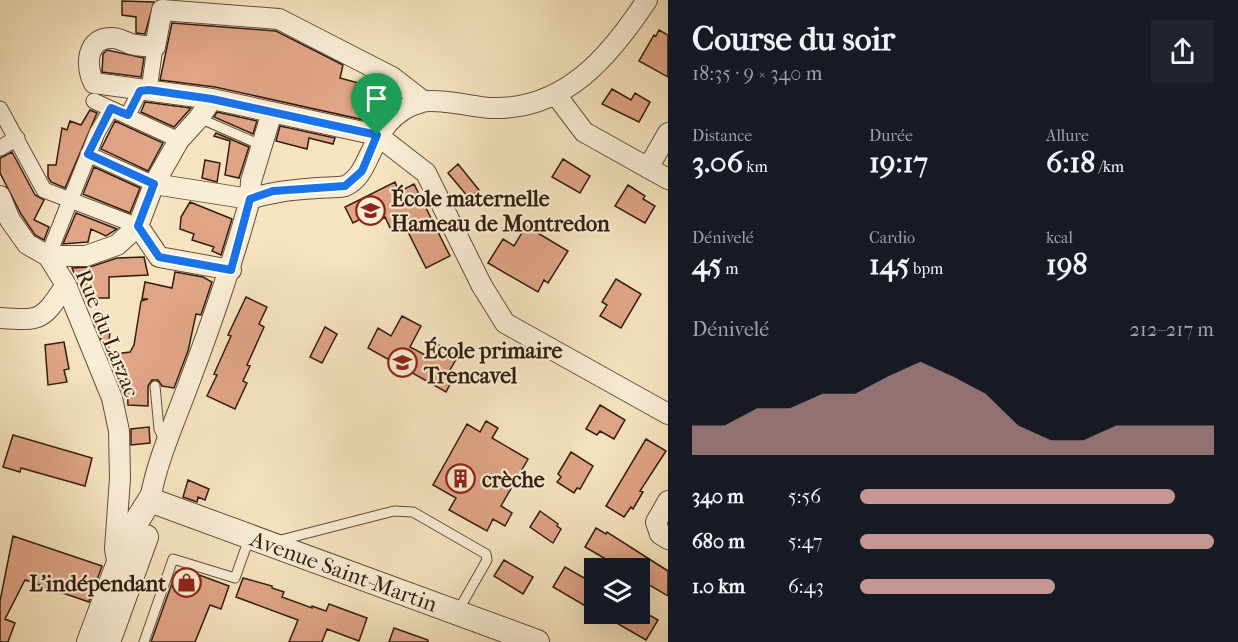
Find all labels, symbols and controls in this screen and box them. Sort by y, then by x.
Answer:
text: Course du soir [692,20,895,59]
button: share [1151,20,1214,83]
text: 18:35 · 9 × 340 m [692,62,822,85]
pin [351,73,402,135]
icon: arrive [360,82,393,115]
text: Distance [692,126,752,145]
text: Durée [869,126,913,145]
text: Allure [1046,126,1089,145]
text: 3.06 [692,145,743,180]
text: 19:17 [869,145,928,180]
text: 6:18 [1046,145,1095,180]
text: km [743,157,768,176]
text: /km [1095,157,1124,176]
place label: École maternelle Hameau de Montredon [391,184,610,237]
school or university icon: École maternelle Hameau de Montredon [354,195,386,227]
text: Dénivelé [692,228,754,247]
text: Cardio [869,228,915,247]
text: kcal [1046,228,1073,247]
text: 45 [692,247,722,282]
text: 145 [869,247,910,282]
text: 198 [1046,247,1088,282]
text: m [722,259,739,278]
text: bpm [910,259,943,278]
street label: Rue du Larzac [70,266,145,401]
text: Dénivelé [692,318,769,341]
text: 212–217 m [1130,318,1214,341]
place label: École primaire Trencavel [423,336,562,389]
school or university icon: École primaire Trencavel [387,347,419,379]
building icon: crèche [445,463,477,495]
place label: crèche [482,467,545,493]
text: 340 m [692,485,744,508]
text: 5:56 [788,485,821,508]
street label: Avenue Saint-Martin [246,526,441,618]
text: 680 m [692,530,745,553]
text: 5:47 [788,530,822,553]
map controls [584,558,650,624]
button: layers [584,558,650,624]
shop icon: L'indépendant [171,567,203,599]
place label: L'indépendant [29,571,167,597]
text: 1.0 km [692,575,745,598]
text: 6:43 [788,575,824,598]

